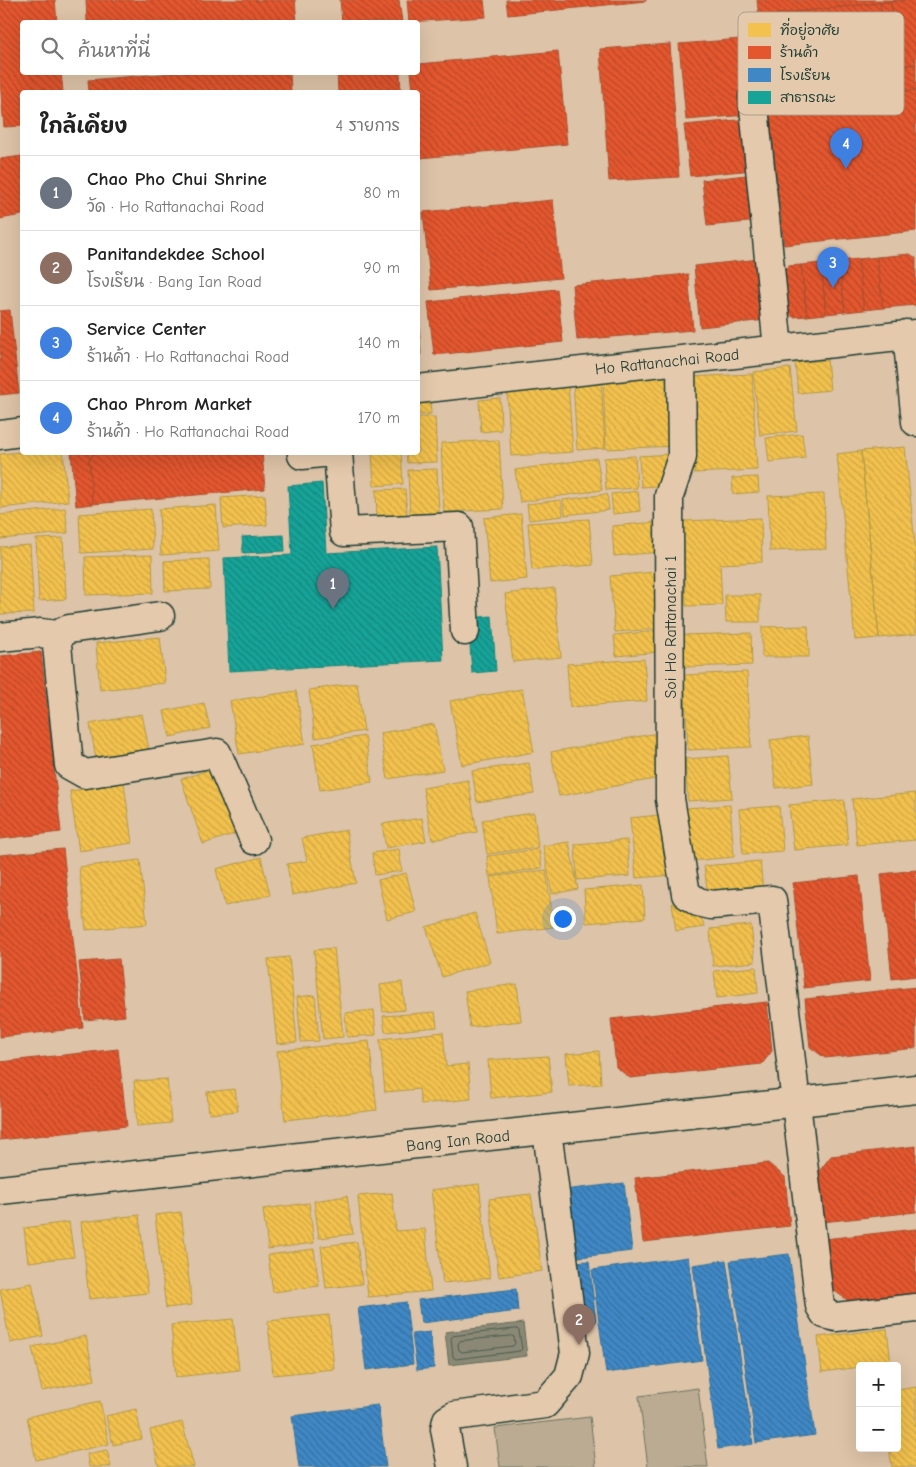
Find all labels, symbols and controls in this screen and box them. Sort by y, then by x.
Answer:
legend [738,12,904,115]
text: ที่อยู่อาศัย [780,17,840,40]
search box [20,20,420,75]
icon: search [38,34,66,62]
text: ค้นหาที่นี่ [78,40,150,62]
text: ร้านค้า [780,44,818,61]
text: โรงเรียน [780,66,831,84]
text: สาธารณะ [780,89,836,106]
text: ใกล้เคียง [40,114,127,138]
text: 4 รายการ [336,117,400,135]
pin: 4 [830,128,862,169]
text: Chao Pho Chui Shrine [87,168,267,190]
text: 1 [53,184,59,202]
text: 80 m [363,184,400,202]
text: วัด · Ho Rattanachai Road [87,198,264,216]
text: Panitandekdee School [87,243,265,265]
pin: 3 [817,247,849,288]
text: 2 [52,259,60,277]
text: 90 m [363,259,400,277]
text: โรงเรียน · Bang Ian Road [87,273,262,291]
text: Service Center [87,318,206,340]
text: 3 [52,334,60,352]
text: 140 m [358,334,400,352]
street label: Ho Rattanachai Road [594,345,740,379]
text: ร้านค้า · Ho Rattanachai Road [87,348,289,366]
text: Chao Phrom Market [87,393,251,415]
text: 4 [52,409,60,427]
text: 170 m [358,409,400,427]
text: ร้านค้า · Ho Rattanachai Road [87,423,289,441]
street label: Soi Ho Rattanachai 1 [662,555,680,699]
pin: 1 [317,568,349,609]
your location [550,906,576,932]
street label: Bang Ian Road [405,1127,511,1155]
pin: 2 [563,1304,595,1345]
map controls [856,1362,901,1452]
button: + [856,1362,901,1407]
button: − [856,1407,901,1452]

